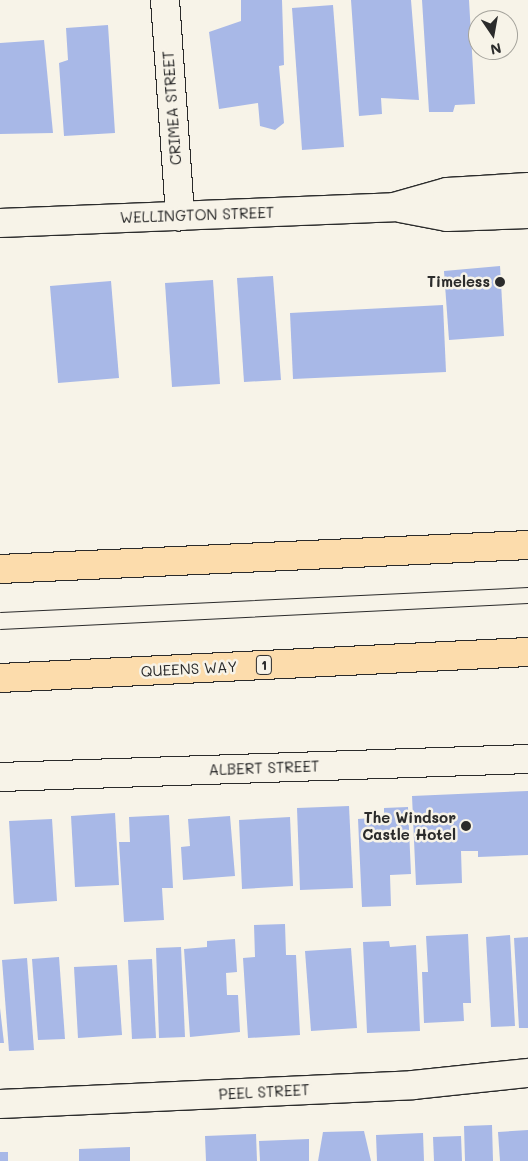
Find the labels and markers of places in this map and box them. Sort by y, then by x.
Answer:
place label: Timeless [427,273,490,291]
marker: Timeless [494,276,506,288]
place label: The Windsor Castle Hotel [362,808,456,843]
marker: The Windsor Castle Hotel [460,820,472,832]

